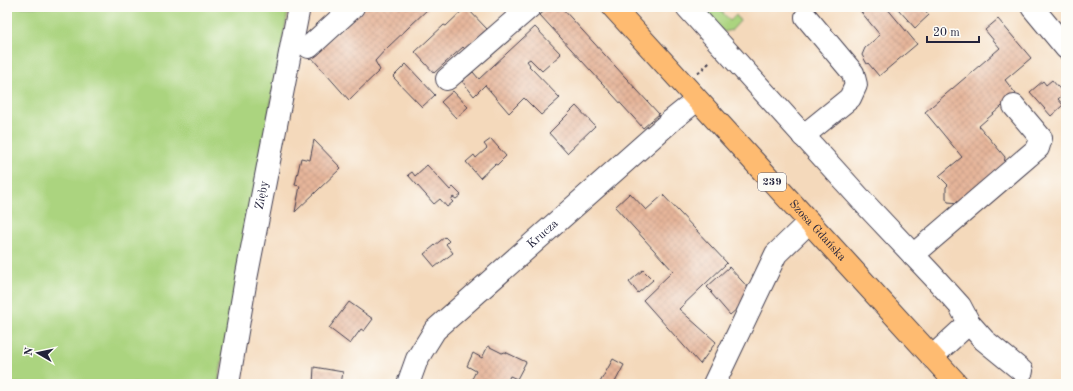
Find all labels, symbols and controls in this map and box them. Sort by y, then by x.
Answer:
scale bar [927,18,979,44]
text: 20 m [933,27,960,39]
road number: 239 [758,173,786,191]
street label: Zięby [254,179,271,211]
street label: Szosa Gdańska [787,198,848,264]
street label: Krucza [525,218,561,251]
north arrow [18,333,58,373]
text: N [24,346,36,357]

